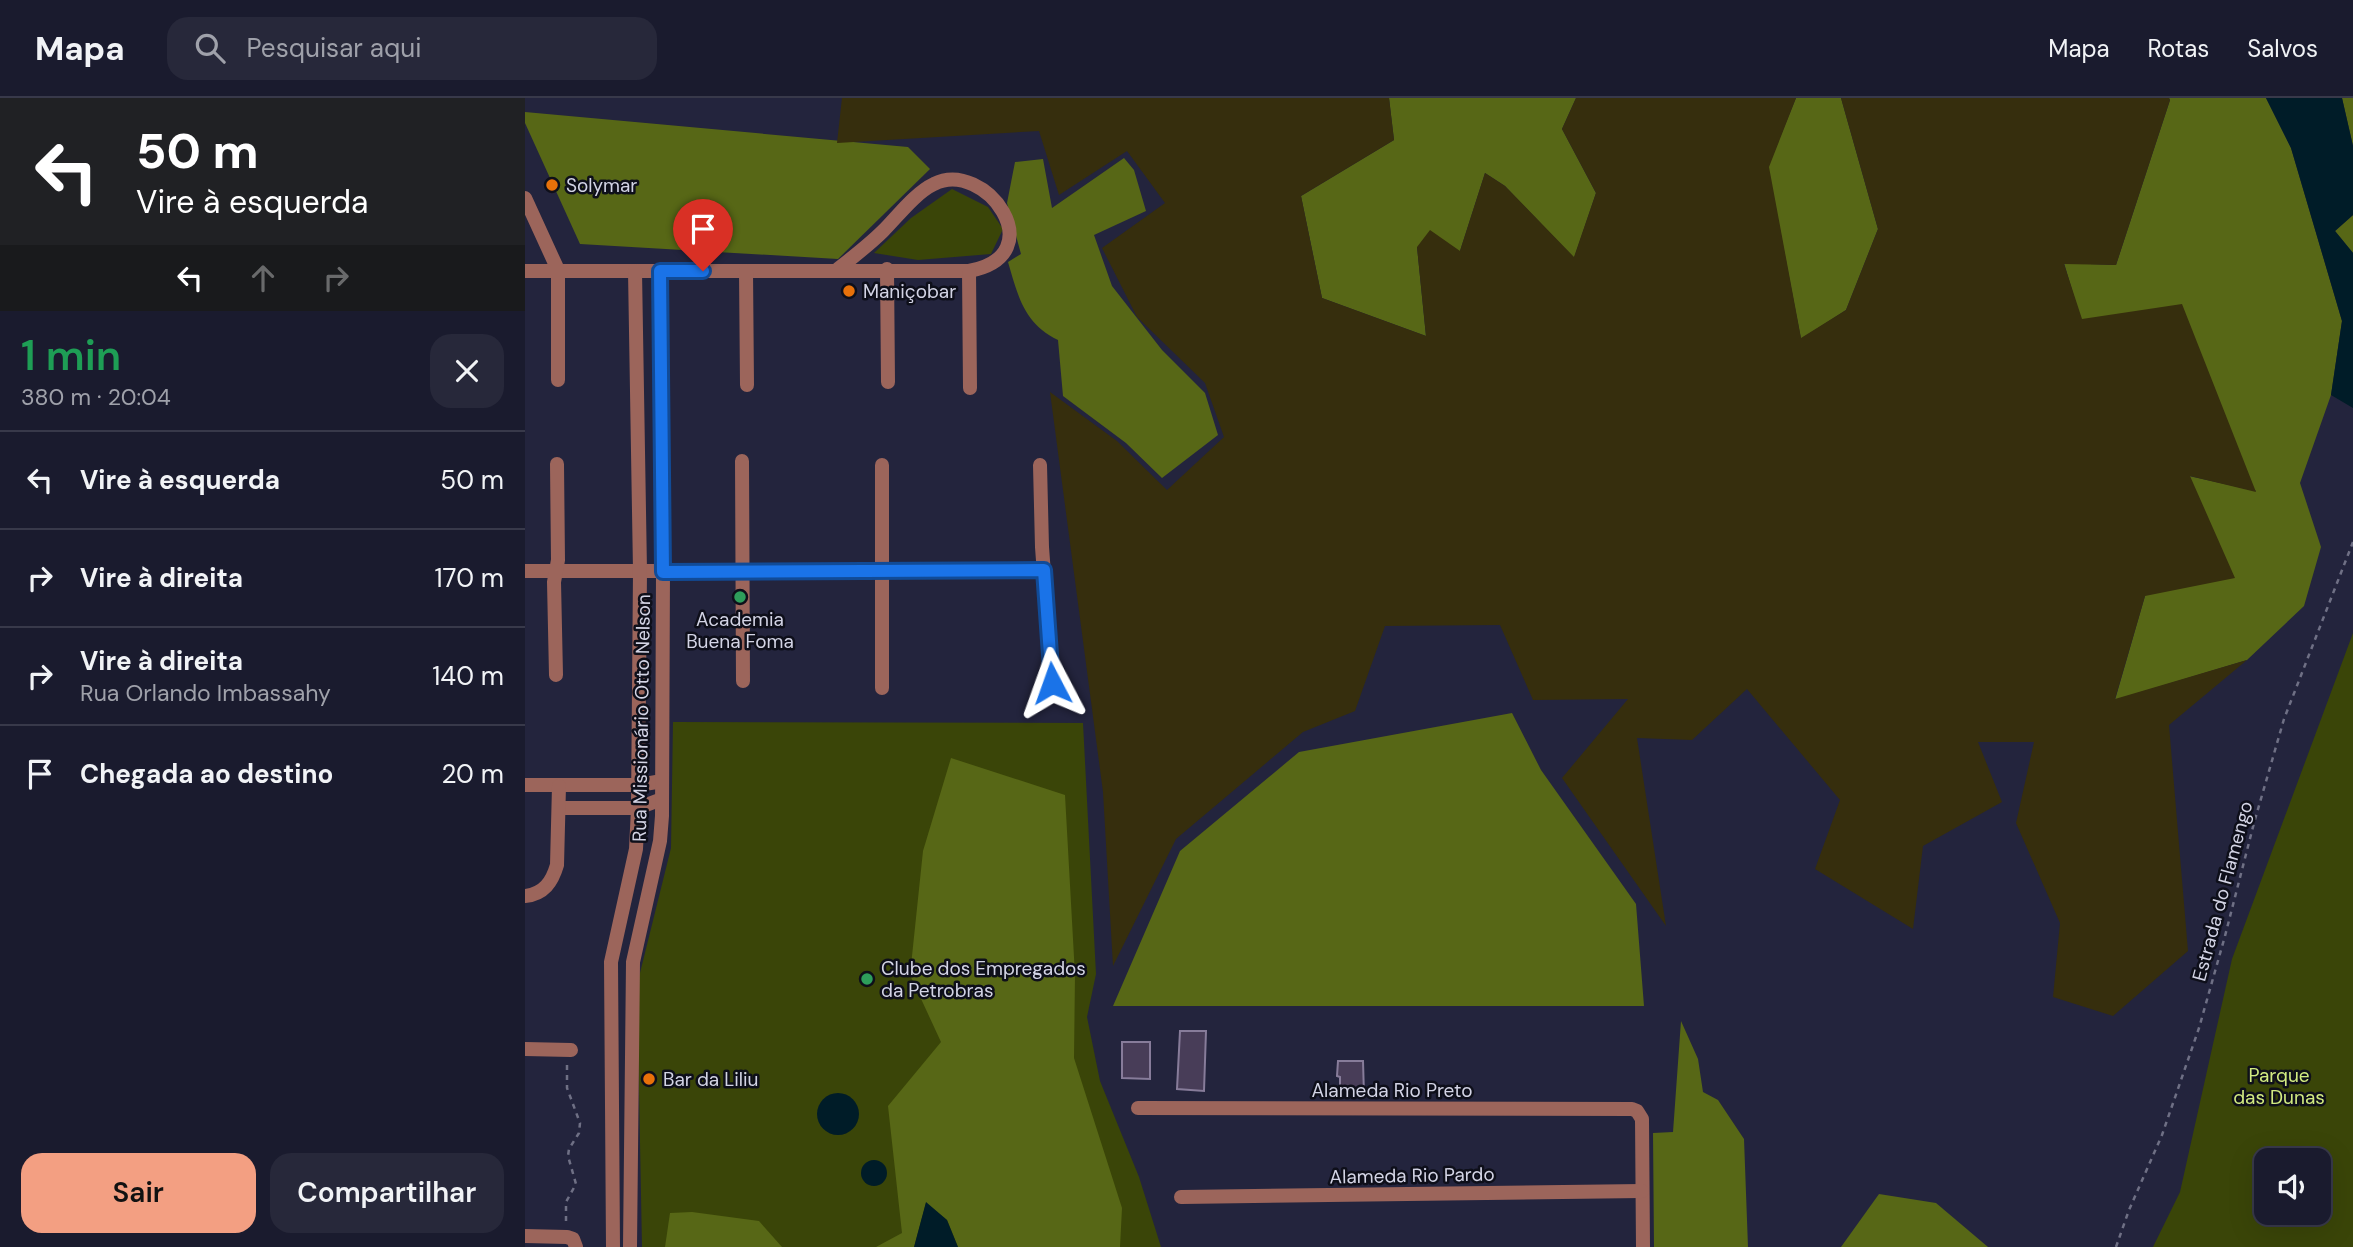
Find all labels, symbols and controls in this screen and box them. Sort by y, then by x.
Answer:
search box [167,17,657,80]
text: Mapa [35,27,125,70]
icon: search [191,29,229,67]
text: Pesquisar aqui [247,31,421,65]
text: Mapa [2048,33,2110,64]
text: Rotas [2148,33,2209,64]
text: Salvos [2247,33,2318,64]
text: 50 m [136,119,259,183]
icon: left [21,126,112,217]
place label: Solymar [566,173,637,198]
marker: Solymar [544,177,560,193]
text: Vire à esquerda [136,181,368,223]
pin [673,199,733,271]
icon: arrive [684,210,722,248]
icon: left [171,259,209,297]
icon: ahead [244,259,282,297]
icon: right [317,259,355,297]
place label: Maniçobar [863,279,956,304]
marker: Maniçobar [841,283,857,299]
text: 1 min [21,328,121,383]
button: close [430,334,504,408]
text: 380 m · 20:04 [21,382,171,412]
icon: left [21,461,59,499]
text: Vire à esquerda [80,463,280,497]
text: 50 m [440,463,504,497]
icon: right [21,559,59,597]
text: Vire à direita [80,561,243,595]
text: 170 m [435,561,504,595]
marker: Academia Buena Foma [732,589,748,605]
street label: Rua Missionário Otto Nelson [627,594,656,842]
place label: Academia Buena Foma [686,607,794,654]
text: Vire à direita [80,644,243,678]
position arrow [1015,646,1089,720]
icon: right [21,657,59,695]
text: 140 m [432,659,504,693]
text: Rua Orlando Imbassahy [80,678,331,708]
icon: arrive [21,755,59,793]
text: Chegada ao destino [80,757,333,791]
text: 20 m [441,757,504,791]
street label: Estrada do Flamengo [2186,799,2259,984]
place label: Clube dos Empregados da Petrobras [881,956,1086,1003]
marker: Clube dos Empregados da Petrobras [859,971,875,987]
park label: Parque das Dunas [2233,1063,2325,1110]
place label: Bar da Liliu [663,1067,758,1092]
marker: Bar da Liliu [641,1071,657,1087]
street label: Alameda Rio Preto [1312,1078,1473,1103]
map controls [2254,1148,2331,1225]
button: sound [2254,1148,2331,1225]
button: Sair [21,1153,256,1233]
button: Compartilhar [270,1153,504,1233]
street label: Alameda Rio Pardo [1329,1162,1495,1189]

